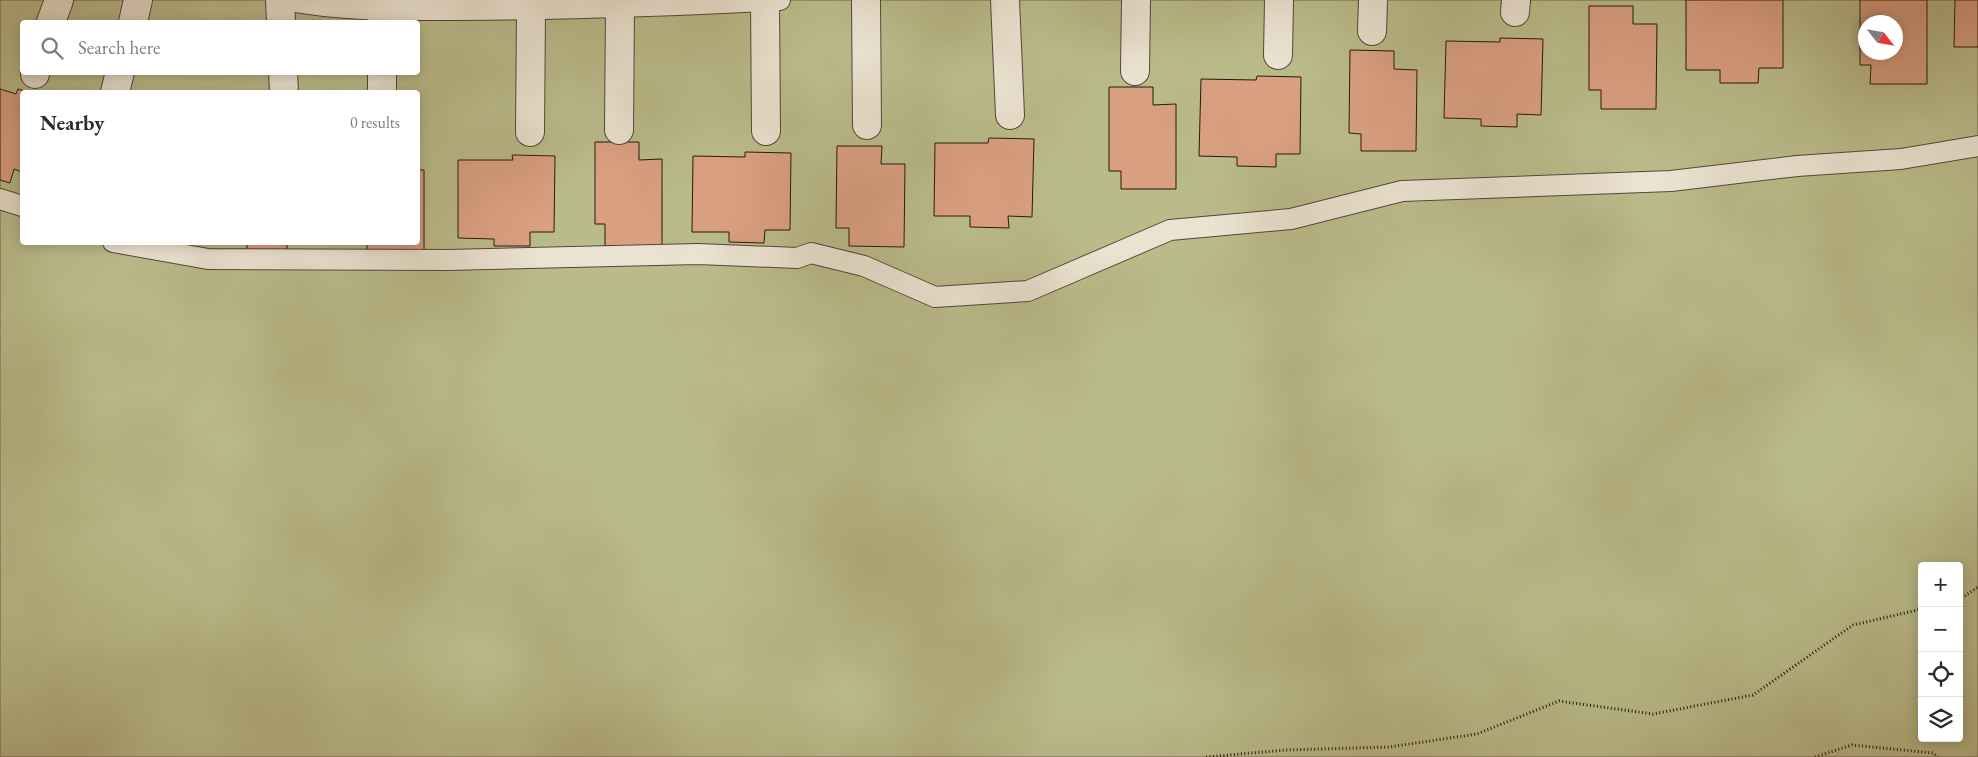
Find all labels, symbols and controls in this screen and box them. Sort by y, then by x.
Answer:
north arrow [1858,15,1903,60]
search box [20,20,420,75]
icon: search [38,34,66,62]
text: Search here [78,35,160,60]
text: Nearby [40,109,104,136]
text: 0 results [350,112,400,133]
map controls [1918,562,1963,742]
button: + [1918,562,1963,607]
button: − [1918,607,1963,652]
button: locate [1918,652,1963,697]
button: layers [1918,697,1963,742]

